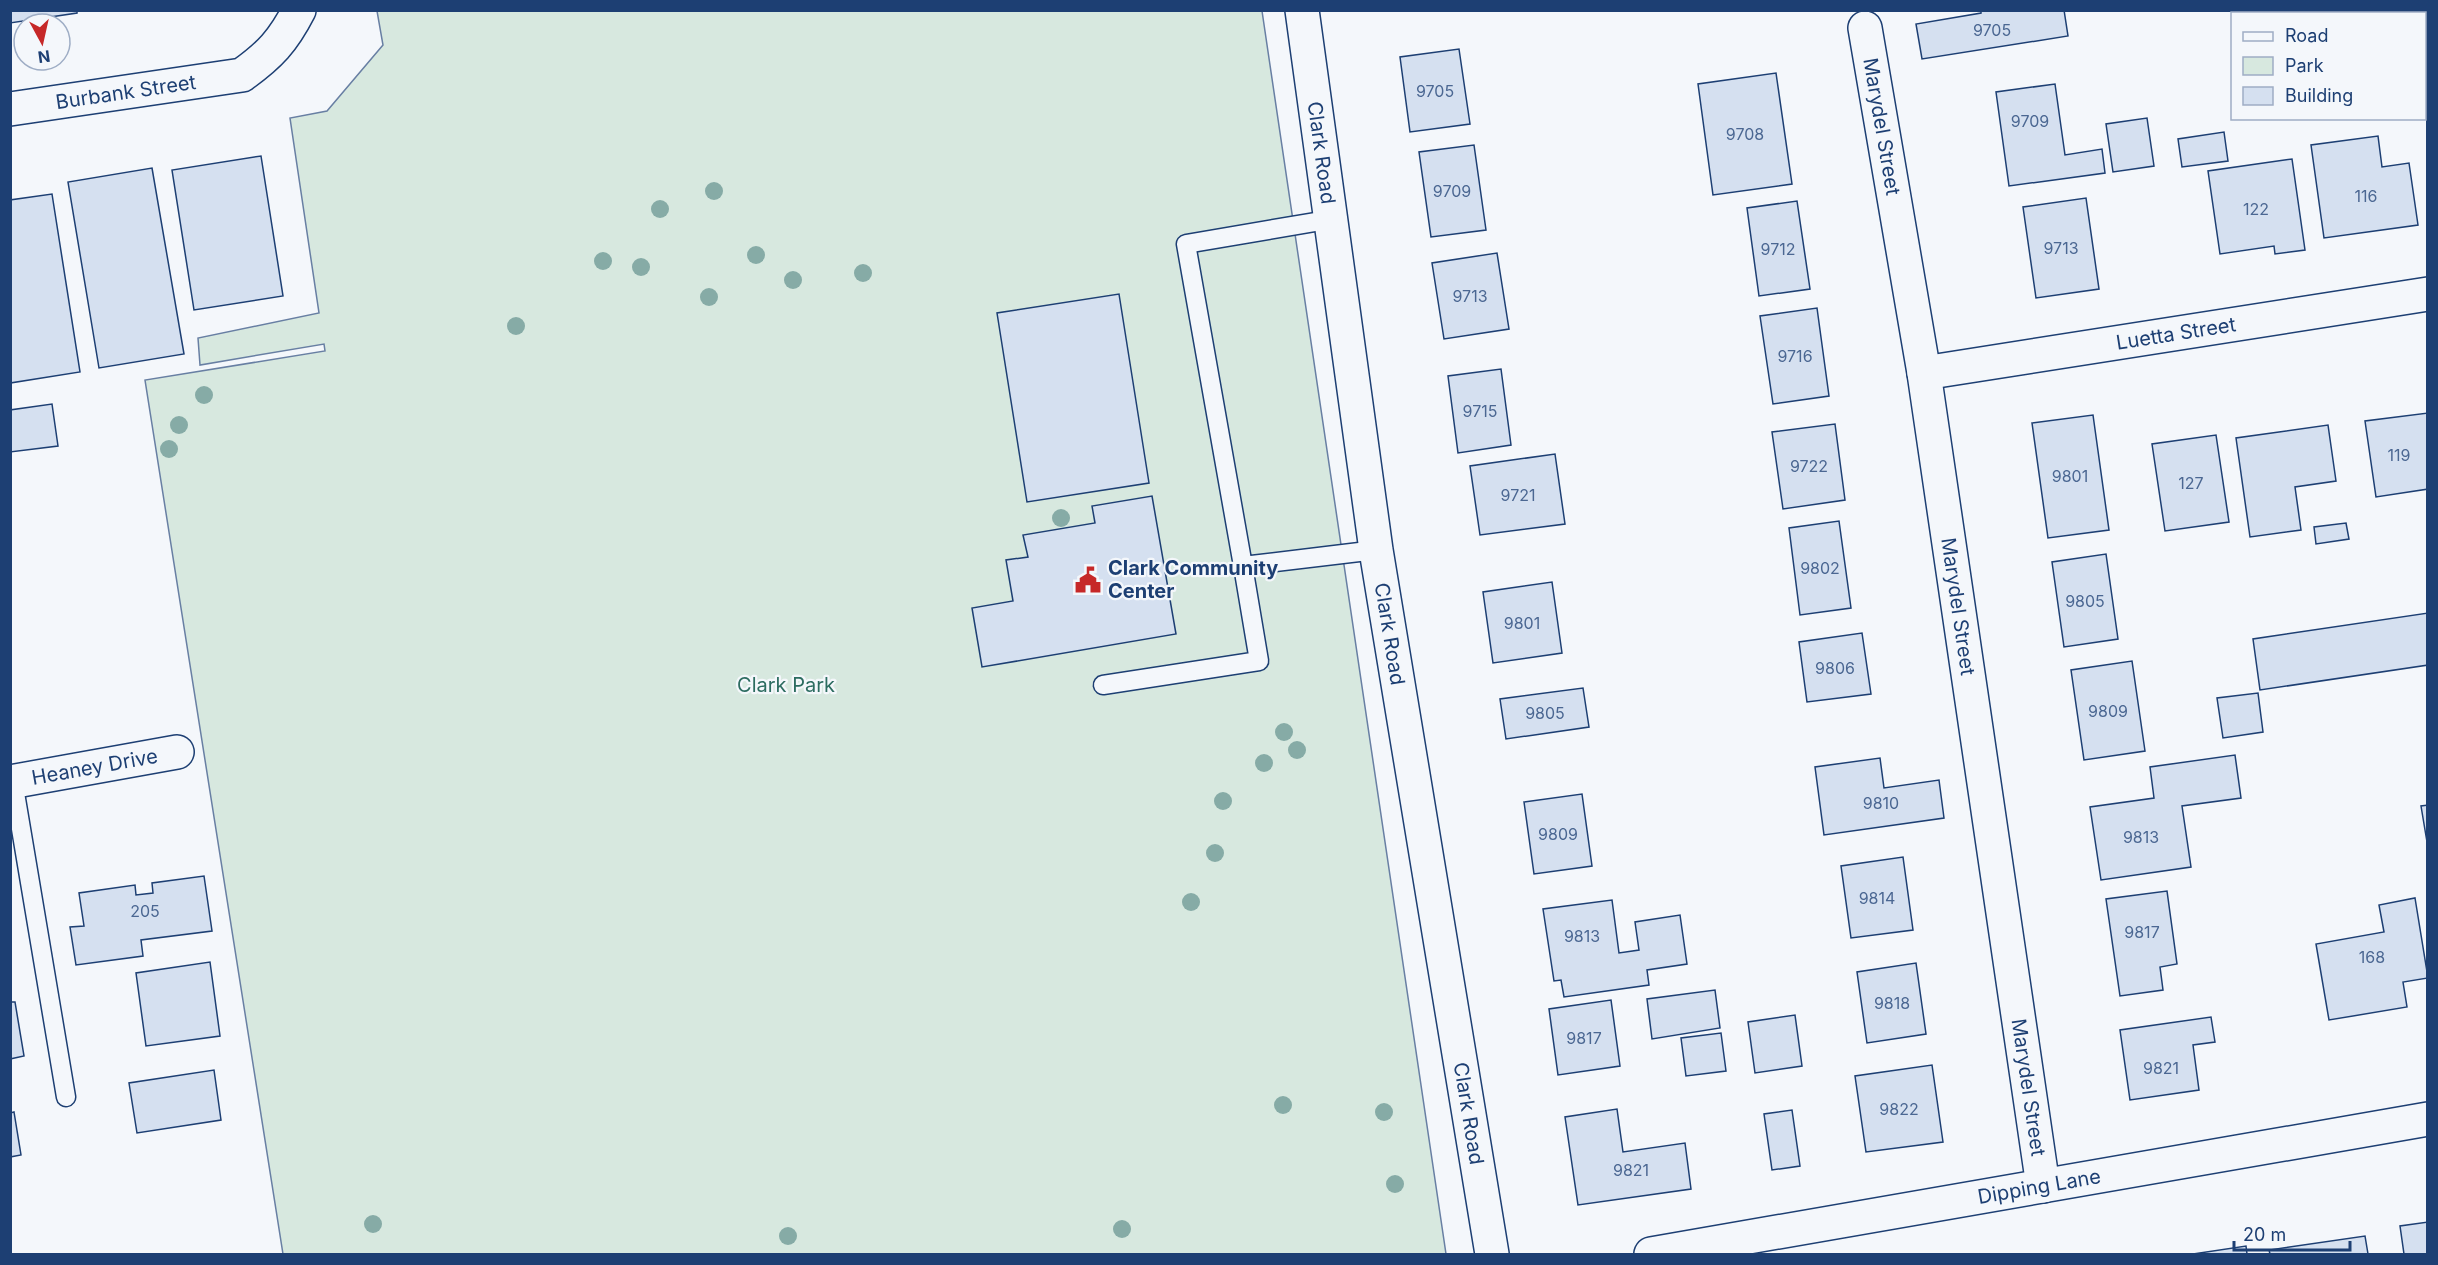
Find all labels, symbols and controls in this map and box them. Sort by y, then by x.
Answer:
north arrow [12,12,72,72]
legend [2231,12,2426,120]
house number: 9705 [1973,20,2011,40]
text: Road [2285,25,2328,46]
text: N [37,46,52,68]
text: Park [2285,55,2324,76]
street label: Marydel Street [1858,56,1905,197]
street label: Burbank Street [54,70,198,114]
house number: 9705 [1416,81,1454,101]
text: Building [2285,85,2353,106]
street label: Clark Road [1303,100,1340,206]
house number: 9709 [2011,111,2049,131]
house number: 9708 [1726,124,1764,144]
house number: 9709 [1433,181,1471,201]
house number: 116 [2355,186,2377,206]
house number: 122 [2243,199,2269,219]
house number: 9713 [2043,238,2079,258]
house number: 9712 [1761,239,1795,259]
house number: 9713 [1452,286,1488,306]
street label: Luetta Street [2114,312,2238,355]
house number: 9716 [1777,346,1813,366]
house number: 9715 [1463,401,1497,421]
house number: 119 [2388,445,2410,465]
house number: 9722 [1790,456,1828,476]
house number: 9801 [2052,466,2088,486]
house number: 127 [2178,473,2204,493]
house number: 9721 [1501,485,1535,505]
street label: Marydel Street [1936,536,1980,677]
place label: Clark Community Center [1108,556,1278,603]
house number: 9802 [1800,558,1840,578]
public building icon: Clark Community Center [1073,565,1103,595]
street label: Clark Road [1370,581,1410,687]
house number: 9805 [2065,591,2105,611]
house number: 9801 [1504,613,1540,633]
house number: 9806 [1815,658,1855,678]
park label: Clark Park [737,673,835,697]
house number: 9809 [2088,701,2128,721]
house number: 9805 [1525,703,1565,723]
street label: Heaney Drive [30,744,160,790]
house number: 9810 [1863,793,1899,813]
house number: 9809 [1538,824,1578,844]
house number: 9813 [2123,827,2159,847]
house number: 9814 [1859,888,1895,908]
house number: 205 [130,901,160,921]
house number: 9817 [2124,922,2160,942]
house number: 9813 [1564,926,1600,946]
house number: 168 [2359,947,2385,967]
house number: 9818 [1874,993,1910,1013]
street label: Marydel Street [2007,1017,2051,1158]
house number: 9817 [1566,1028,1602,1048]
house number: 9821 [2143,1058,2179,1078]
street label: Clark Road [1449,1060,1489,1166]
house number: 9822 [1879,1099,1919,1119]
house number: 9821 [1613,1160,1649,1180]
street label: Dipping Lane [1976,1164,2103,1209]
scale bar [2234,1214,2350,1252]
text: 20 m [2243,1224,2286,1245]

